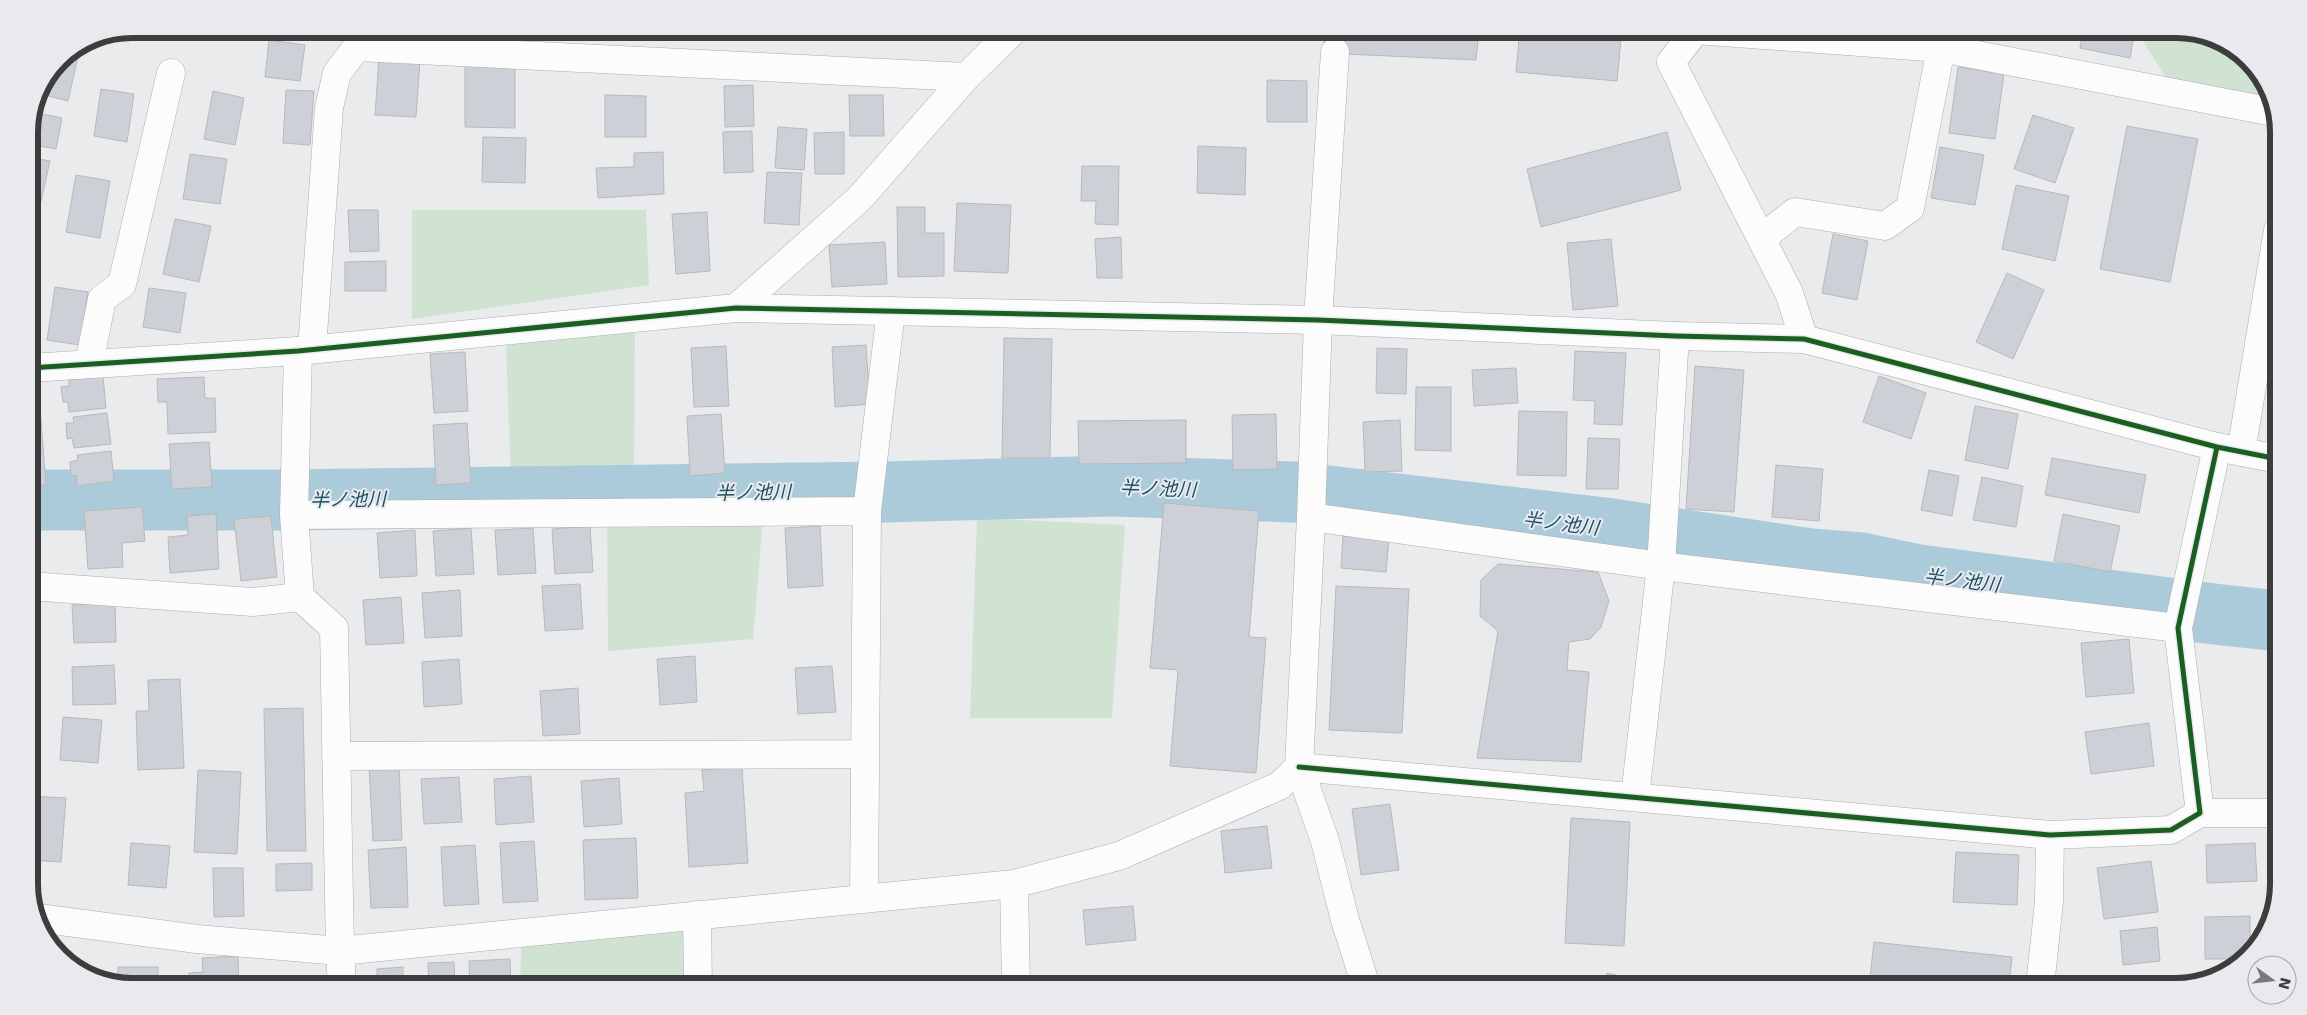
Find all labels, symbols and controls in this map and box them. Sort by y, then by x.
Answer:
water label: 半ノ池川 [1120,476,1198,500]
water label: 半ノ池川 [715,480,793,504]
water label: 半ノ池川 [310,487,388,511]
water label: 半ノ池川 [1522,507,1602,539]
water label: 半ノ池川 [1923,564,2003,596]
north arrow [2247,955,2297,1005]
text: N [2275,976,2294,991]

